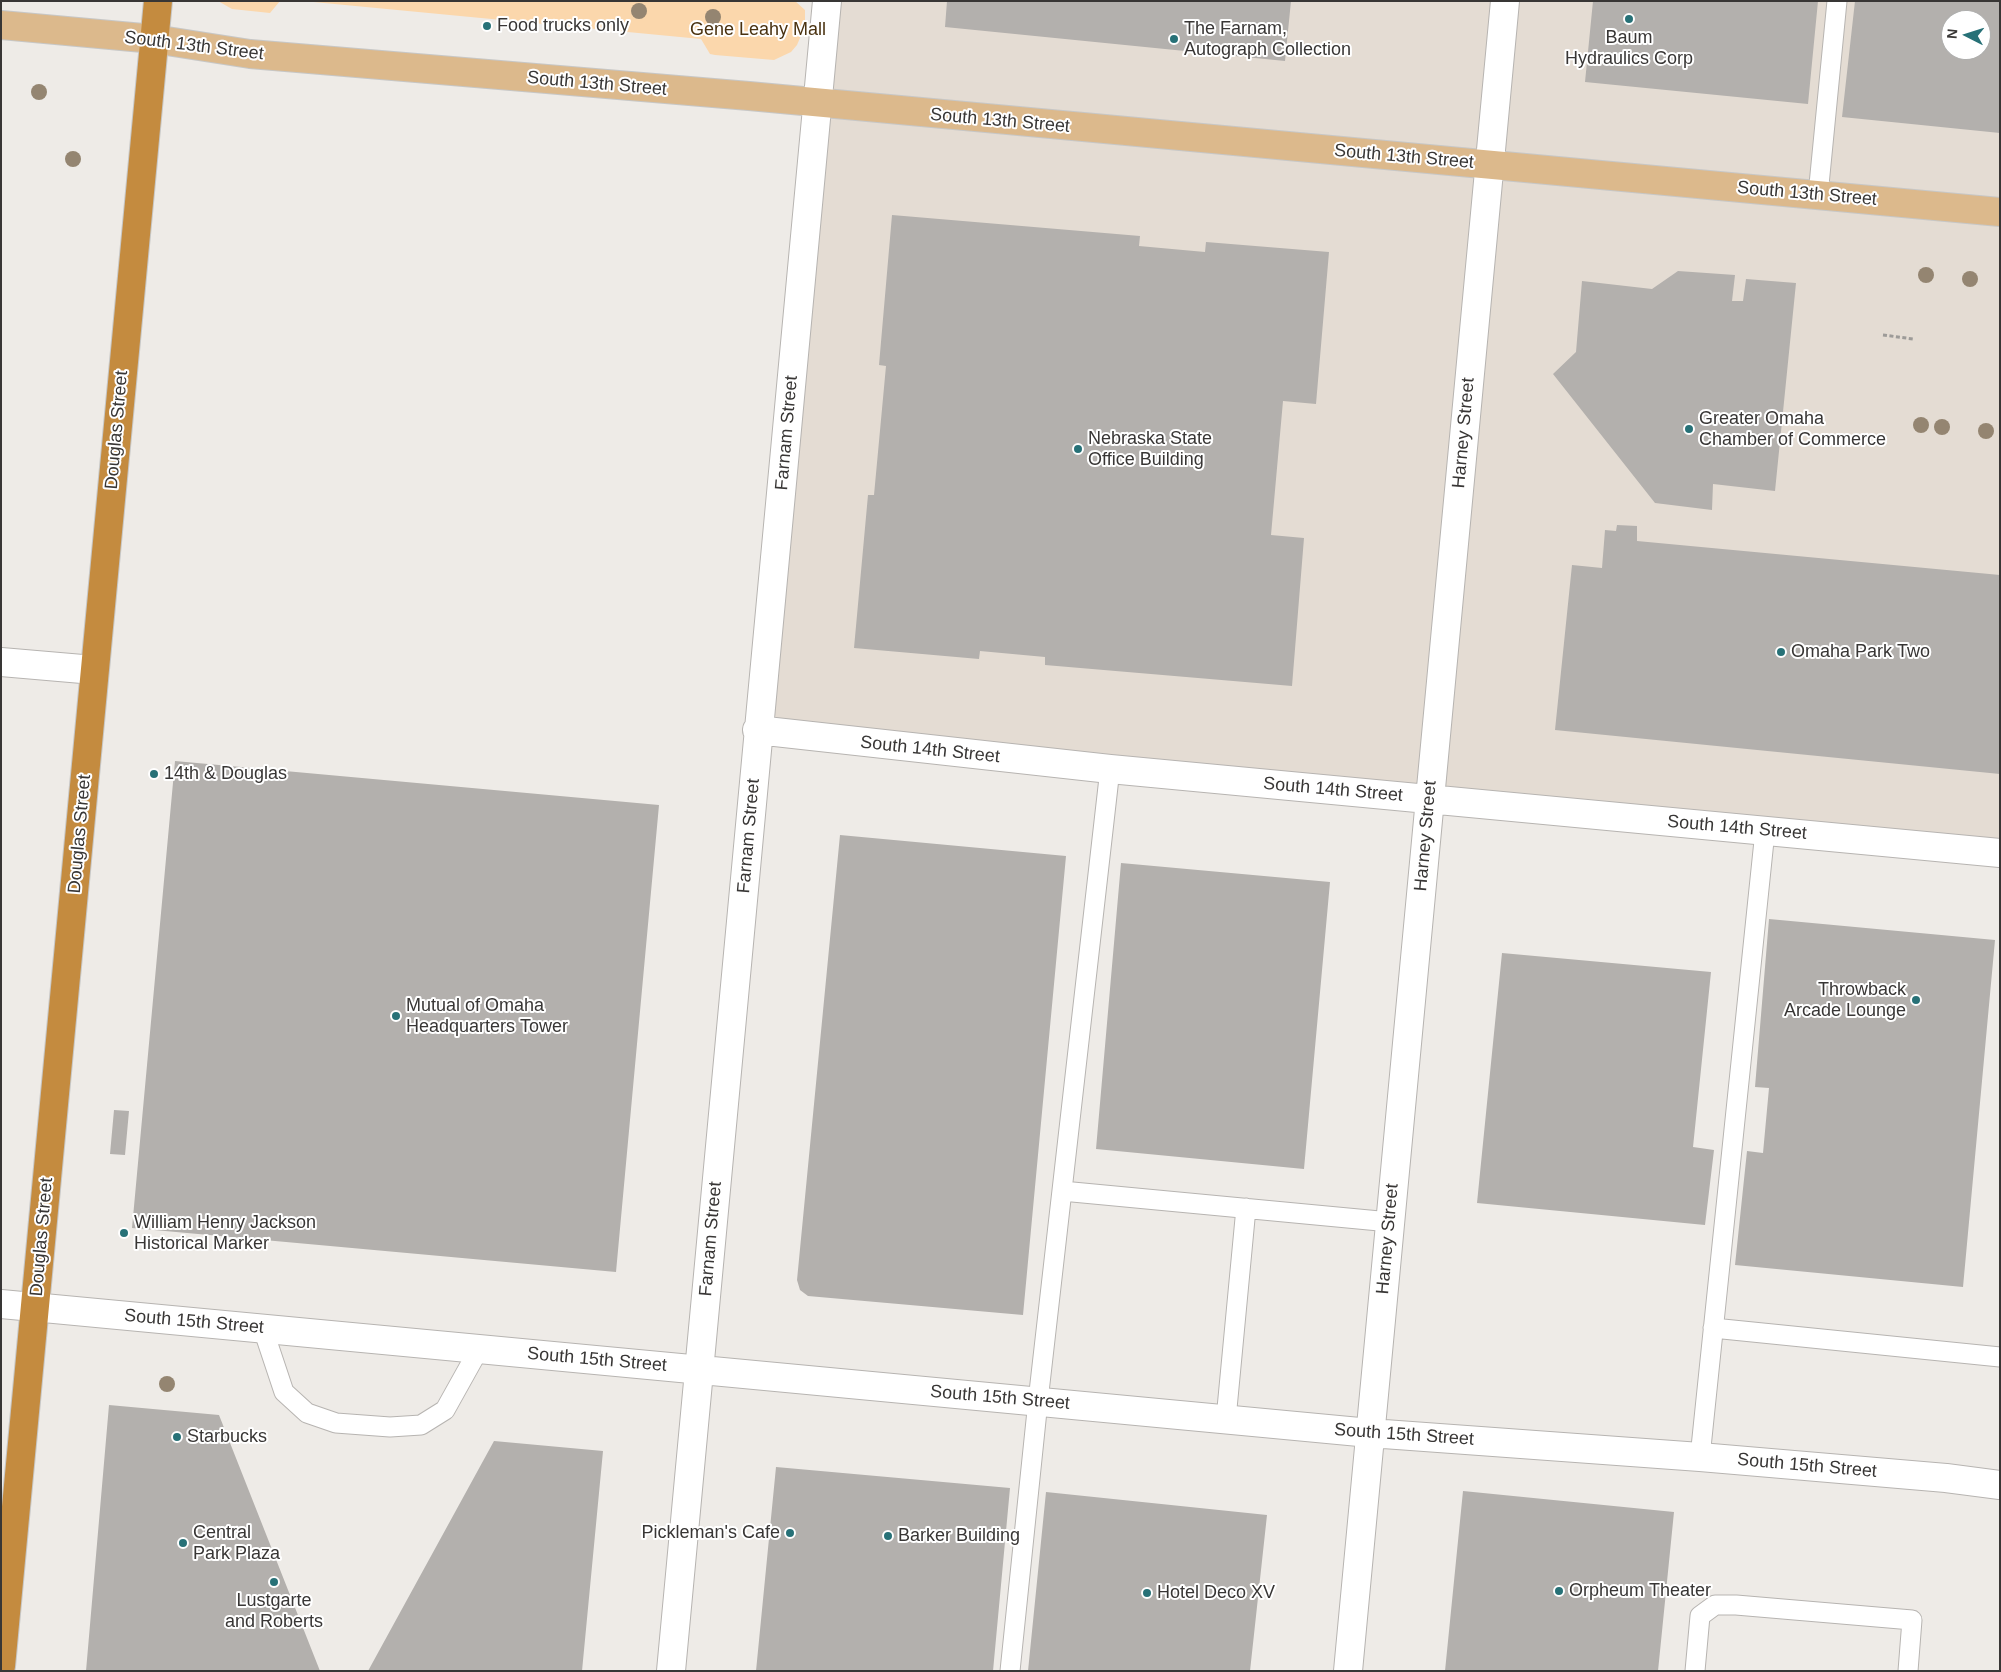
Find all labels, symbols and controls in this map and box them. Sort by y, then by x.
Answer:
north arrow [1941,10,1991,60]
marker: Baum Hydraulics Corp [1623,13,1635,25]
place label: Food trucks only [497,15,629,37]
place label: The Farnam, Autograph Collection [1184,18,1351,60]
park label: Gene Leahy Mall [690,19,826,41]
marker: Food trucks only [481,20,493,32]
street label: South 13th Street [123,27,265,65]
place label: Baum Hydraulics Corp [1565,27,1693,70]
text: N [1944,28,1960,40]
marker: The Farnam, Autograph Collection [1168,33,1180,45]
street label: South 13th Street [526,67,668,101]
street label: South 13th Street [929,104,1071,138]
street label: South 13th Street [1333,140,1475,174]
street label: South 13th Street [1736,177,1878,211]
street label: Douglas Street [101,370,133,490]
street label: Farnam Street [771,375,803,491]
street label: Harney Street [1448,377,1480,489]
place label: Greater Omaha Chamber of Commerce [1699,408,1886,450]
marker: Greater Omaha Chamber of Commerce [1683,423,1695,435]
place label: Nebraska State Office Building [1088,428,1212,470]
marker: Nebraska State Office Building [1072,443,1084,455]
place label: Omaha Park Two [1791,641,1930,663]
marker: Omaha Park Two [1775,646,1787,658]
street label: South 14th Street [859,732,1001,768]
place label: 14th & Douglas [164,763,287,785]
marker: 14th & Douglas [148,768,160,780]
street label: South 14th Street [1262,773,1404,807]
street label: Douglas Street [64,774,96,894]
street label: Farnam Street [733,778,765,894]
street label: Harney Street [1410,780,1442,892]
street label: South 14th Street [1666,811,1808,845]
place label: Throwback Arcade Lounge [1784,979,1906,1022]
marker: Throwback Arcade Lounge [1910,994,1922,1006]
place label: Mutual of Omaha Headquarters Tower [406,995,568,1038]
marker: Mutual of Omaha Headquarters Tower [390,1010,402,1022]
street label: Douglas Street [26,1177,58,1297]
street label: Farnam Street [695,1181,727,1297]
street label: Harney Street [1372,1183,1404,1295]
place label: William Henry Jackson Historical Marker [134,1212,316,1254]
marker: William Henry Jackson Historical Marker [118,1227,130,1239]
street label: South 15th Street [123,1305,265,1339]
street label: South 15th Street [526,1343,668,1377]
street label: South 15th Street [929,1381,1071,1415]
street label: South 15th Street [1333,1419,1475,1451]
place label: Starbucks [187,1426,267,1448]
marker: Starbucks [171,1431,183,1443]
street label: South 15th Street [1736,1449,1878,1483]
place label: Central Park Plaza [193,1522,280,1565]
place label: Pickleman's Cafe [642,1522,780,1544]
place label: Barker Building [898,1525,1020,1547]
marker: Pickleman's Cafe [784,1527,796,1539]
marker: Barker Building [882,1530,894,1542]
marker: Central Park Plaza [177,1537,189,1549]
marker: Lustgarte and Roberts [268,1576,280,1588]
place label: Orpheum Theater [1569,1580,1711,1602]
place label: Hotel Deco XV [1157,1582,1275,1604]
marker: Orpheum Theater [1553,1585,1565,1597]
marker: Hotel Deco XV [1141,1587,1153,1599]
place label: Lustgarte and Roberts [225,1590,323,1632]

